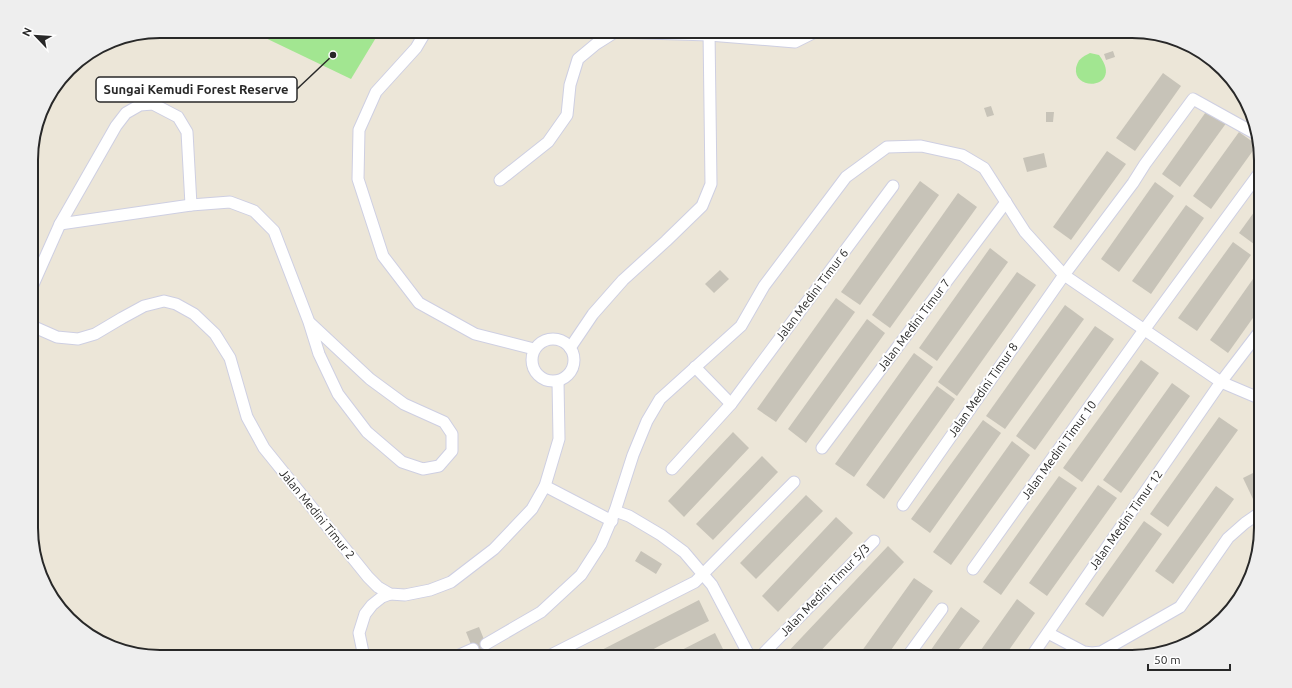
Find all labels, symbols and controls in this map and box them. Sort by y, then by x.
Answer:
north arrow [16,16,56,56]
text: N [20,26,34,38]
callout: Sungai Kemudi Forest Reserve [96,77,297,102]
text: Sungai Kemudi Forest Reserve [104,82,288,96]
street label: Jalan Medini Timur 6 [773,246,851,343]
street label: Jalan Medini Timur 7 [875,276,952,373]
street label: Jalan Medini Timur 8 [945,340,1020,439]
street label: Jalan Medini Timur 10 [1019,398,1099,501]
street label: Jalan Medini Timur 2 [277,466,358,561]
street label: Jalan Medini Timur 12 [1086,467,1165,572]
street label: Jalan Medini Timur 5/3 [777,541,872,638]
scale bar [1148,646,1230,672]
text: 50 m [1154,653,1181,666]

